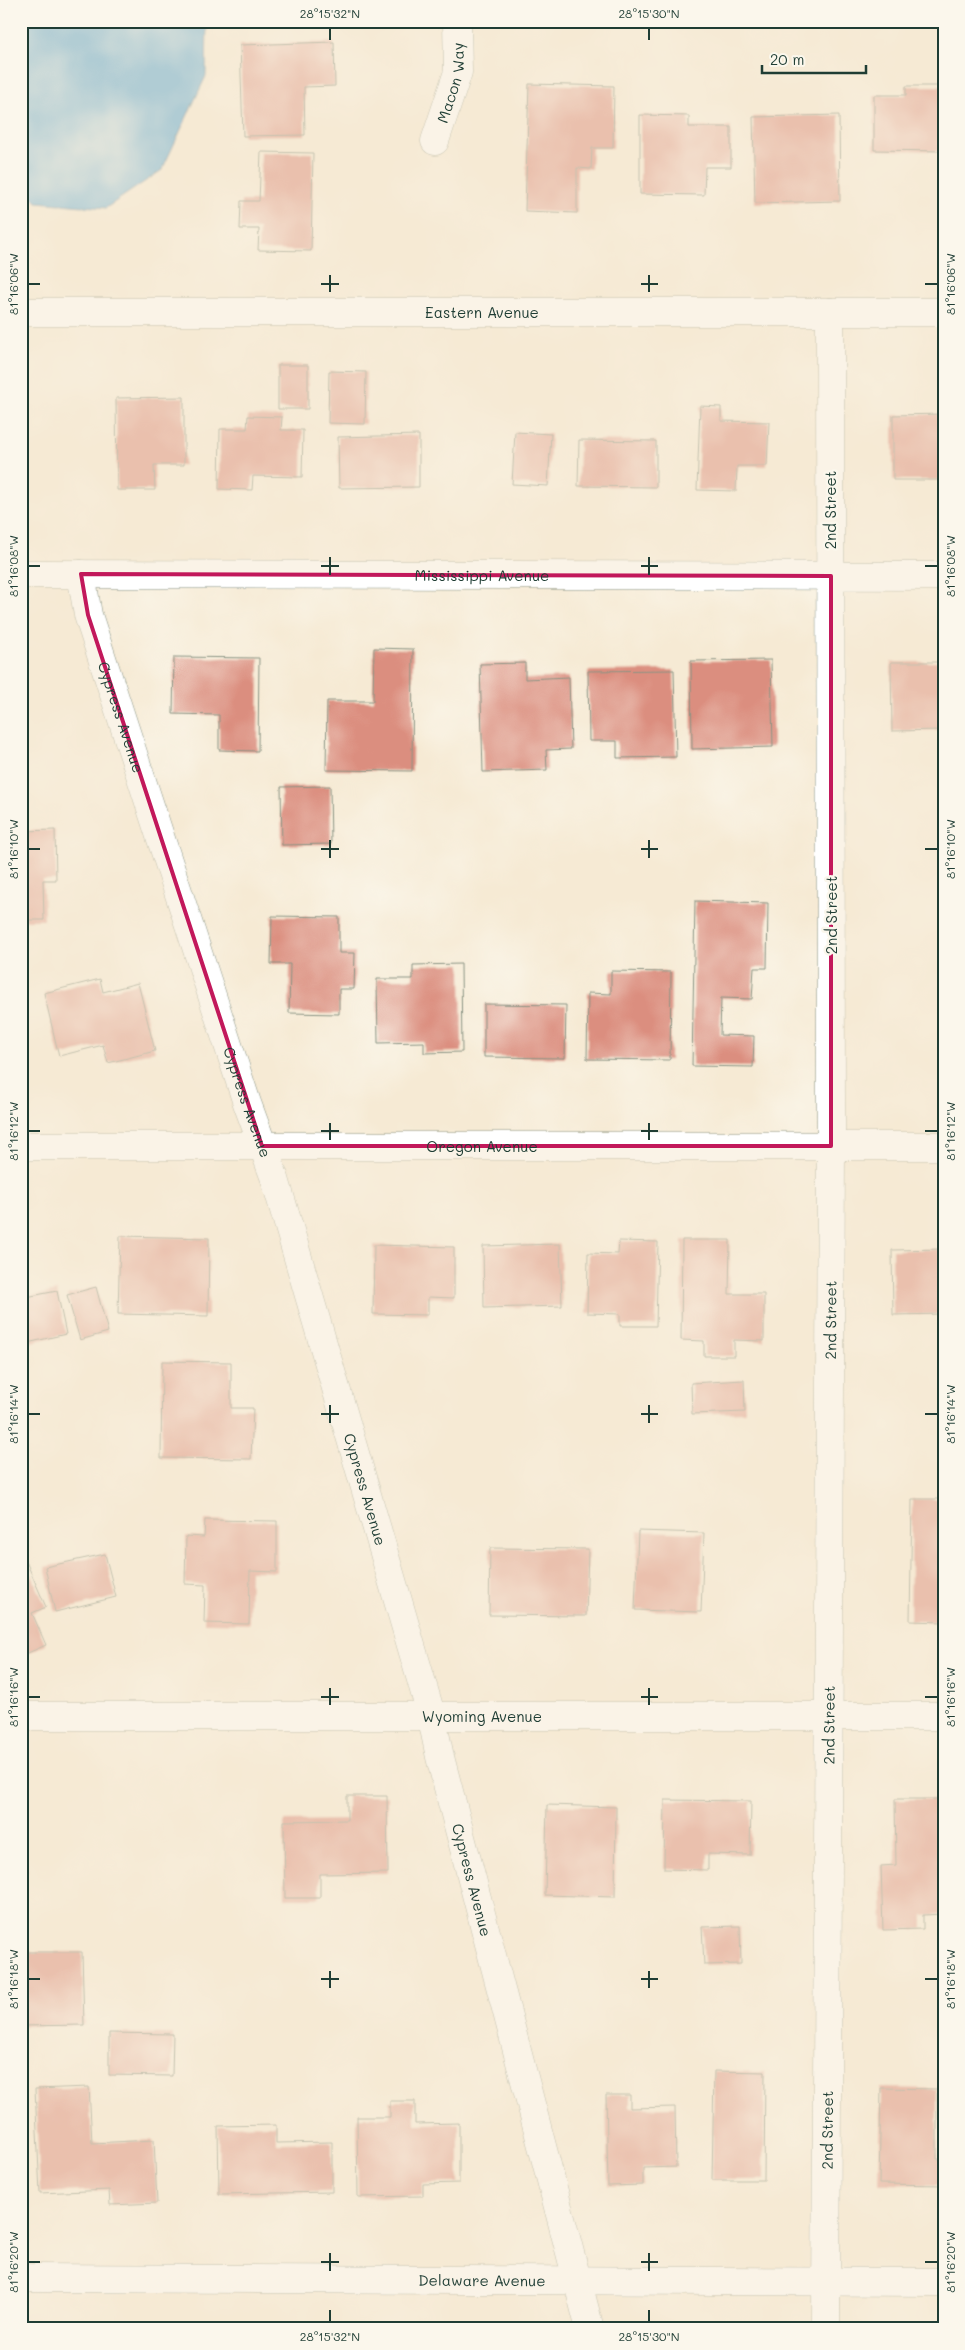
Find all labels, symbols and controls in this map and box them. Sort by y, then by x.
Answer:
text: 28°15'32"N [300,5,360,21]
text: 28°15'30"N [618,5,680,21]
street label: Macon Way [432,42,468,125]
scale bar [762,42,866,74]
text: 20 m [770,49,804,69]
text: 81°16'06"W [5,253,21,315]
text: 81°16'06"W [942,253,958,315]
street label: Eastern Avenue [425,302,539,322]
street label: 2nd Street [820,471,840,549]
text: 81°16'08"W [5,535,21,597]
text: 81°16'08"W [942,535,958,597]
street label: Mississippi Avenue [415,565,549,585]
street label: Cypress Avenue [94,659,149,775]
text: 81°16'10"W [5,819,21,879]
text: 81°16'10"W [942,819,958,879]
street label: 2nd Street [821,876,841,954]
street label: Cypress Avenue [219,1044,276,1160]
text: 81°16'12"W [5,1101,21,1161]
text: 81°16'12"W [942,1101,958,1161]
street label: Oregon Avenue [426,1136,538,1156]
street label: 2nd Street [820,1281,840,1359]
text: 81°16'14"W [5,1384,21,1444]
text: 81°16'14"W [942,1384,958,1444]
street label: Cypress Avenue [340,1431,391,1548]
text: 81°16'16"W [5,1667,21,1727]
text: 81°16'16"W [942,1667,958,1727]
street label: 2nd Street [818,1686,839,1764]
street label: Wyoming Avenue [422,1706,542,1726]
street label: Cypress Avenue [448,1821,497,1938]
text: 81°16'18"W [5,1949,21,2009]
text: 81°16'18"W [942,1949,958,2009]
street label: 2nd Street [817,2091,837,2169]
text: 81°16'20"W [5,2231,21,2293]
text: 81°16'20"W [942,2231,958,2293]
street label: Delaware Avenue [418,2270,546,2290]
text: 28°15'32"N [300,2328,360,2344]
text: 28°15'30"N [618,2328,680,2344]

